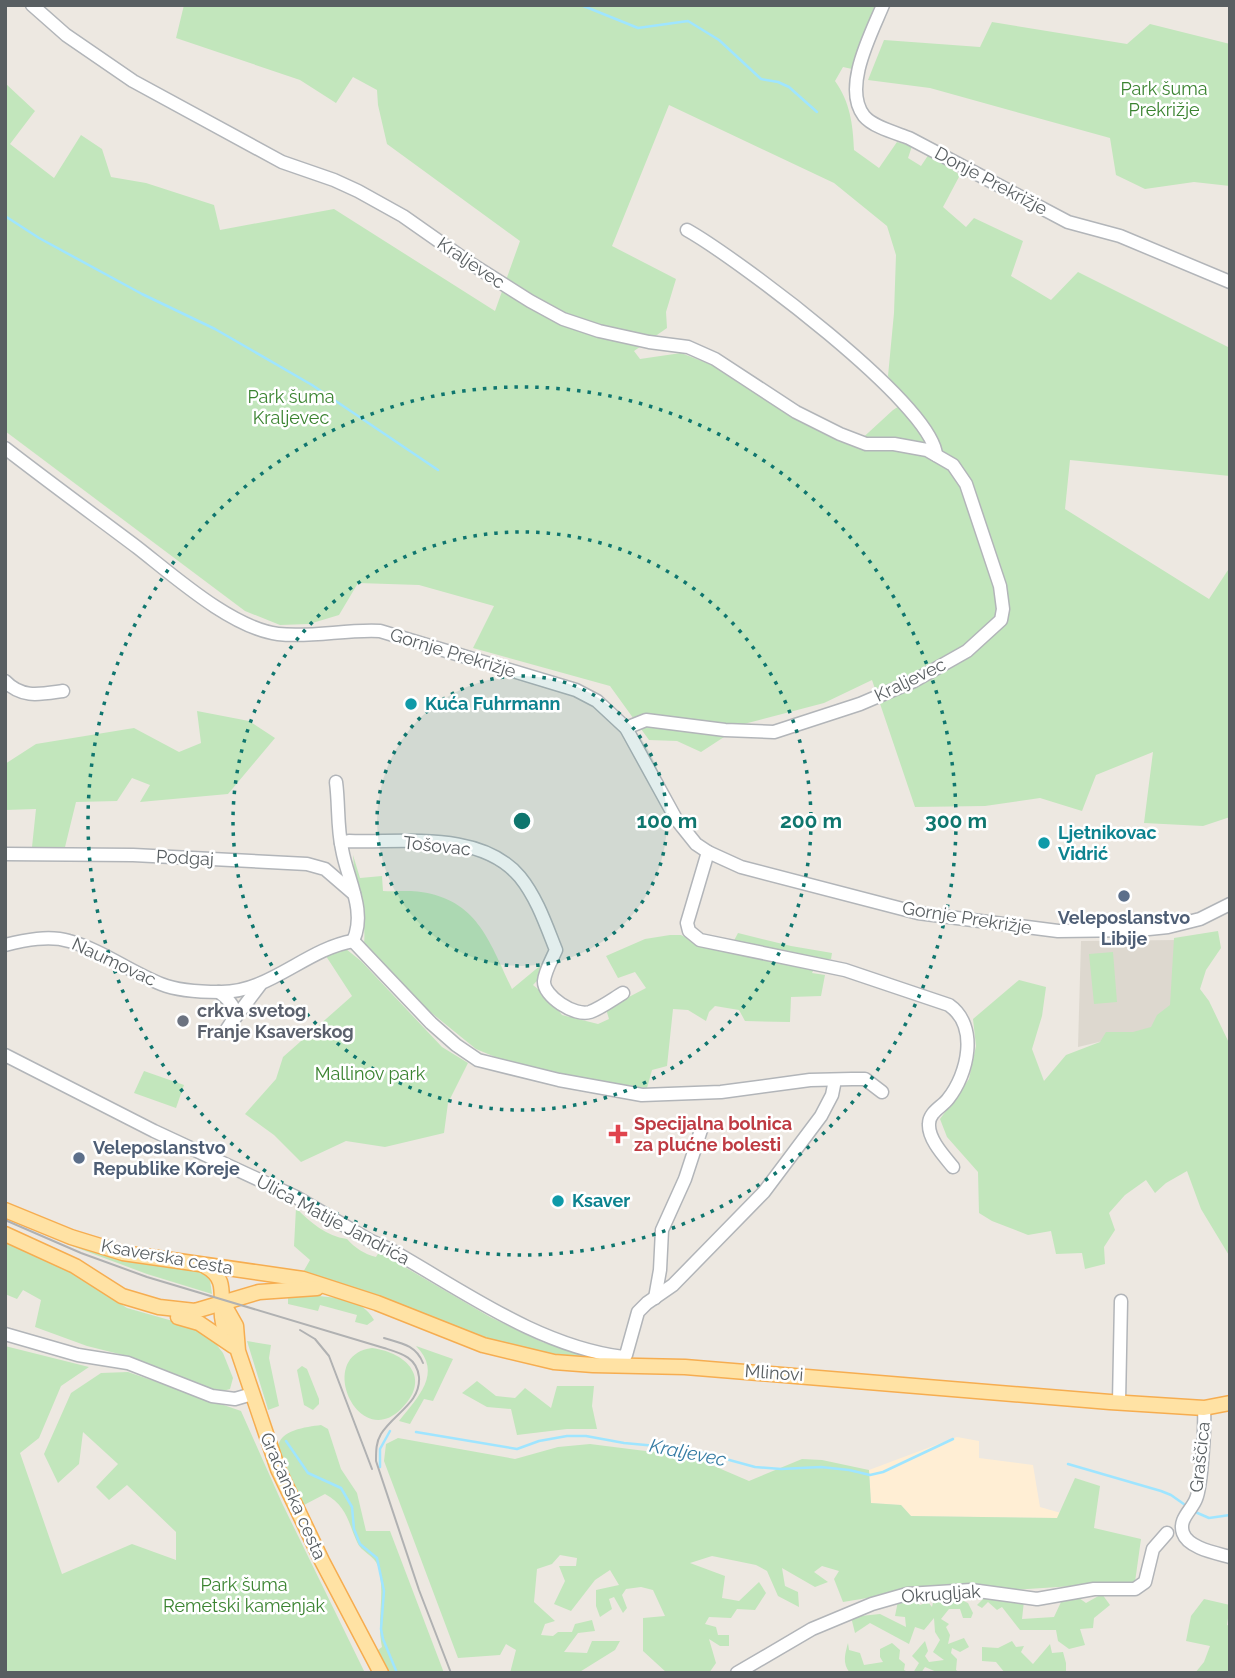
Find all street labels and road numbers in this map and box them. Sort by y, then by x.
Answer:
street label: Donje Prekrižje [931,142,1051,219]
street label: Kraljevec [434,232,509,293]
street label: Gornje Prekrižje [388,623,519,682]
street label: Kraljevec [871,653,949,706]
street label: Tošovac [402,832,472,860]
street label: Podgaj [156,845,214,870]
street label: Gornje Prekrižje [901,897,1034,938]
street label: Naumovac [69,933,160,990]
street label: Ulica Matije Jandrića [253,1170,413,1269]
street label: Ksaverska cesta [100,1235,235,1278]
street label: Mlinovi [744,1360,804,1385]
street label: Graščica [1185,1420,1214,1493]
street label: Gračanska cesta [256,1429,331,1562]
street label: Okrugljak [901,1580,982,1607]

